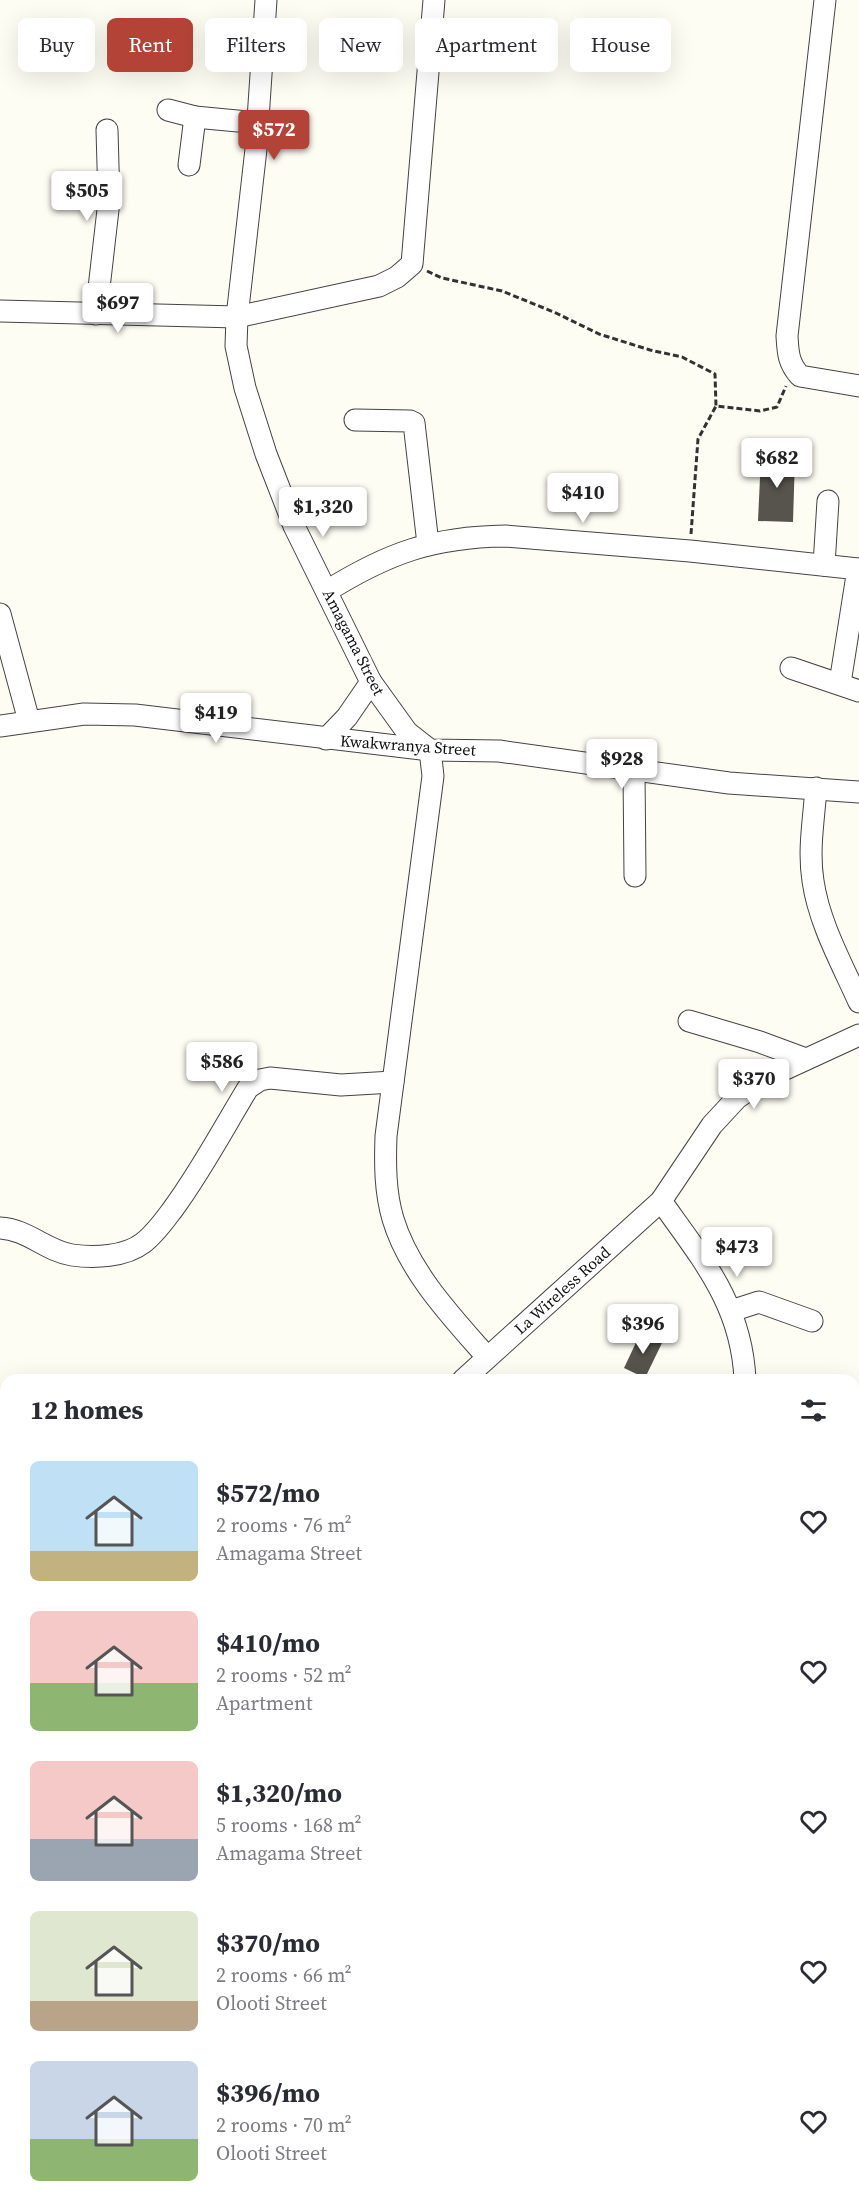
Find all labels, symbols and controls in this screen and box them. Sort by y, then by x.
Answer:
chip: Buy [18,18,95,72]
chip: Rent [107,18,193,72]
chip: Filters [205,18,307,72]
chip: New [319,18,403,72]
chip: Apartment [415,18,558,72]
chip: House [570,18,671,72]
pin: $572 [238,110,310,161]
text: $572 [252,115,296,143]
pin: $505 [51,171,123,222]
text: $505 [65,176,109,204]
pin: $697 [82,283,154,334]
text: $697 [96,288,140,316]
pin: $682 [741,438,813,489]
text: $682 [755,443,799,471]
pin: $410 [547,473,619,524]
text: $410 [561,478,605,506]
pin: $1,320 [274,487,372,538]
text: $1,320 [293,492,353,520]
street label: Amagama Street [318,585,391,700]
pin: $419 [180,693,252,744]
text: $419 [194,698,238,726]
street label: Kwakwranya Street [339,729,477,761]
pin: $928 [586,739,658,790]
text: $928 [600,744,644,772]
pin: $586 [186,1042,258,1093]
text: $586 [200,1047,244,1075]
pin: $370 [718,1059,790,1110]
text: $370 [732,1064,776,1092]
pin: $473 [701,1227,773,1278]
text: $473 [715,1232,759,1260]
street label: La Wireless Road [509,1241,615,1339]
pin: $396 [607,1304,679,1355]
text: $396 [621,1309,665,1337]
text: 12 homes [30,1392,143,1428]
icon: filters [797,1394,830,1427]
text: $572/mo [216,1475,320,1511]
icon: home [78,1485,150,1557]
icon: heart [797,1505,830,1538]
text: 2 rooms · 76 m² [216,1511,352,1539]
text: Amagama Street [216,1539,362,1567]
text: $410/mo [216,1625,320,1661]
icon: home [78,1635,150,1707]
icon: heart [797,1655,830,1688]
text: 2 rooms · 52 m² [216,1661,352,1689]
text: Apartment [216,1689,313,1717]
text: $1,320/mo [216,1775,342,1811]
icon: home [78,1785,150,1857]
icon: heart [797,1805,830,1838]
text: 5 rooms · 168 m² [216,1811,362,1839]
text: Amagama Street [216,1839,362,1867]
text: $370/mo [216,1925,320,1961]
icon: home [78,1935,150,2007]
icon: heart [797,1955,830,1988]
text: 2 rooms · 66 m² [216,1961,352,1989]
text: Olooti Street [216,1989,327,2017]
text: $396/mo [216,2075,320,2111]
icon: home [78,2085,150,2157]
icon: heart [797,2105,830,2138]
text: 2 rooms · 70 m² [216,2111,352,2139]
text: Olooti Street [216,2139,327,2167]

